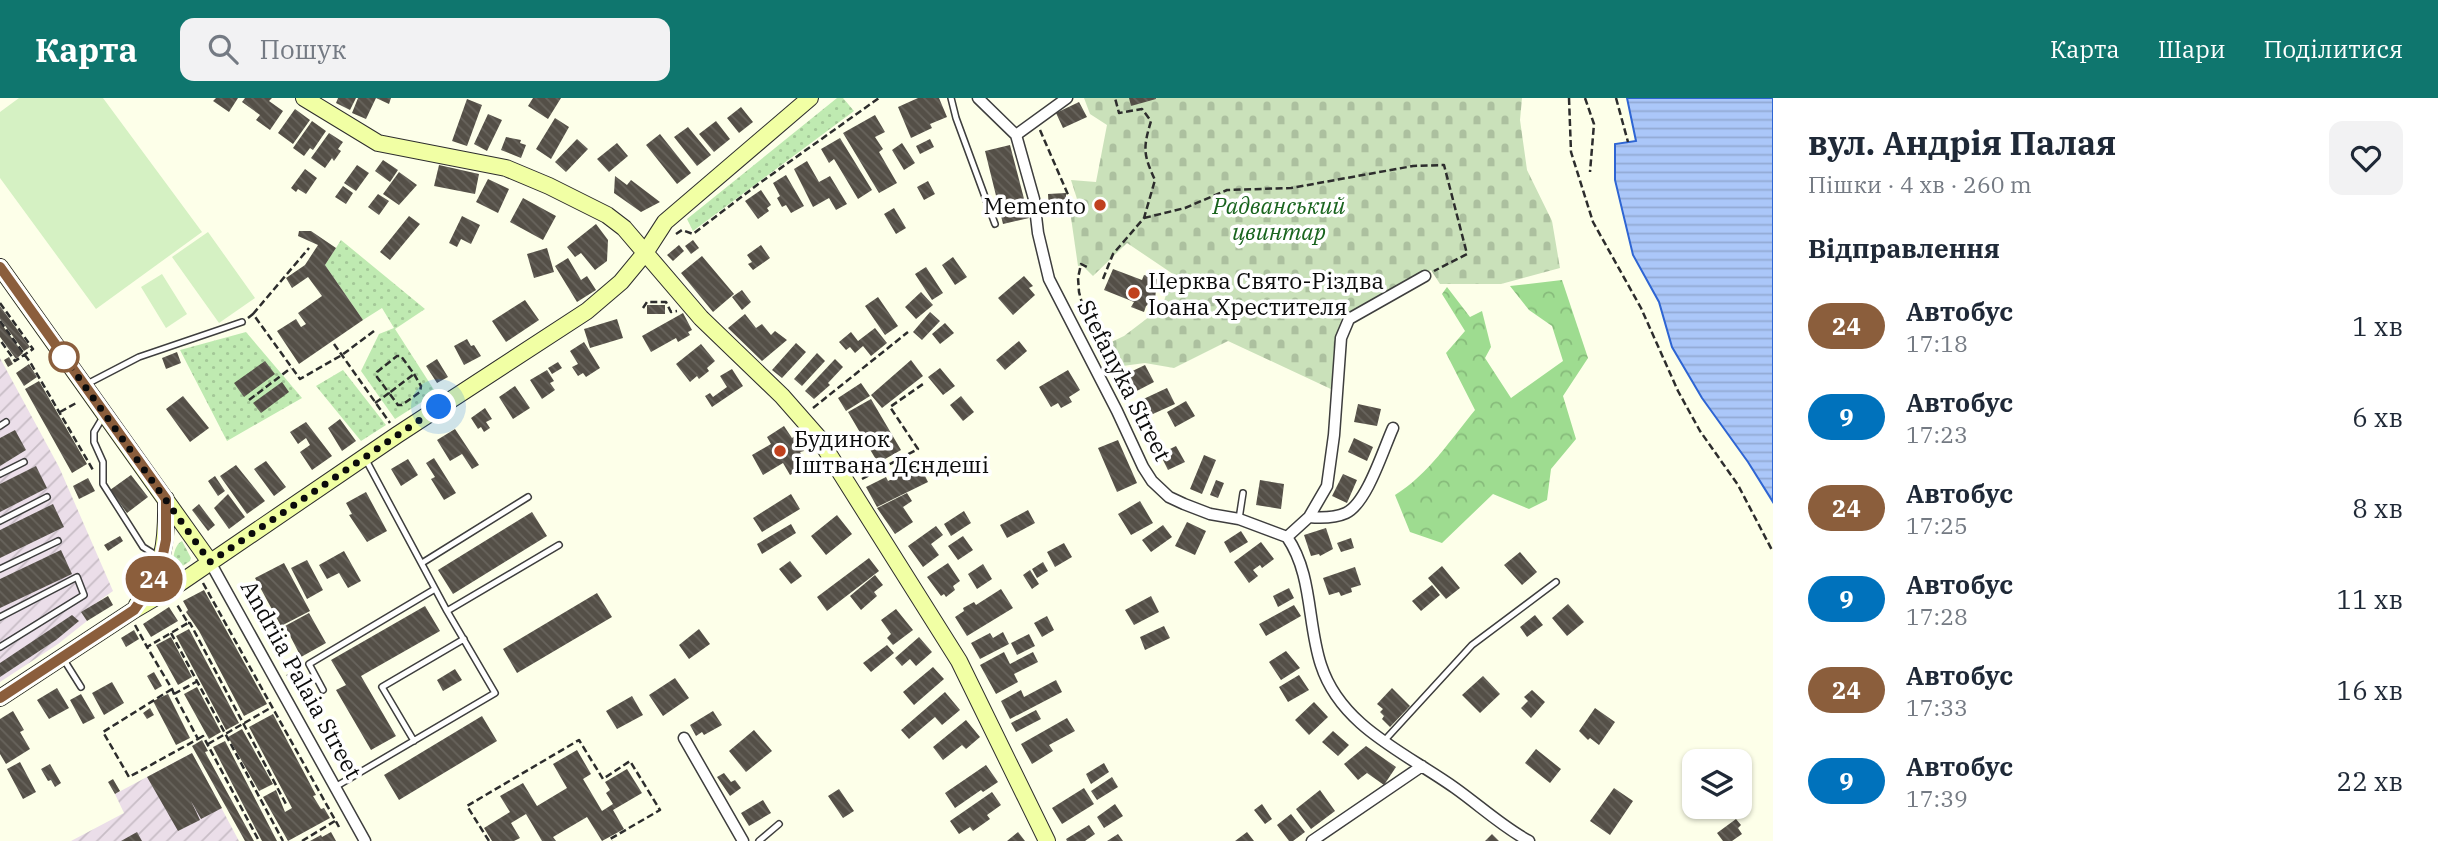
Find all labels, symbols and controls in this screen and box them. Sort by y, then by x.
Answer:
search box [180,18,670,81]
text: Карта [35,28,138,71]
icon: search [204,30,242,68]
text: Пошук [260,32,346,66]
text: Карта [2050,33,2120,65]
text: Шари [2158,33,2226,65]
text: Поділитися [2264,33,2403,65]
text: вул. Андрія Палая [1808,121,2116,164]
button: heart [2329,121,2403,195]
text: Пішки · 4 хв · 260 m [1808,169,2032,199]
place label: Memento [984,190,1086,220]
park label: Радванський цвинтар [1212,190,1345,246]
marker: Memento [1092,197,1108,213]
text: Відправлення [1808,231,2000,265]
place label: Церква Свято-Різдва Іоана Хрестителя [1148,265,1384,321]
marker: Церква Свято-Різдва Іоана Хрестителя [1126,285,1142,301]
street label: Stefanyka Street [1071,294,1179,466]
text: Автобус [1906,294,2013,328]
text: 1 хв [2352,309,2403,343]
text: 24 [1832,310,1861,342]
text: 17:18 [1906,328,1968,358]
unlabelled marker [49,342,79,372]
text: Автобус [1906,385,2013,419]
your location [421,389,456,424]
text: 6 хв [2352,400,2403,434]
text: 9 [1839,401,1854,433]
text: 17:23 [1906,419,1968,449]
place label: Будинок Іштвана Дєндеші [794,423,989,479]
marker: Будинок Іштвана Дєндеші [772,443,788,459]
text: Автобус [1906,476,2013,510]
text: 8 хв [2352,491,2403,525]
text: 24 [1832,492,1861,524]
text: 17:25 [1906,510,1968,540]
line badge: 24 [122,556,186,602]
text: 24 [140,563,168,595]
text: Автобус [1906,567,2013,601]
street label: Andriia Palaia Street [235,574,369,784]
text: 11 хв [2337,582,2403,616]
text: 9 [1839,583,1854,615]
text: 17:28 [1906,601,1968,631]
text: Автобус [1906,658,2013,692]
text: 16 хв [2337,673,2403,707]
text: 24 [1832,674,1861,706]
text: 17:33 [1906,692,1968,722]
map controls [1682,749,1752,819]
button: layers [1682,749,1752,819]
text: Автобус [1906,749,2013,783]
text: 22 хв [2337,764,2403,798]
text: 9 [1839,765,1854,797]
text: 17:39 [1906,783,1968,813]

